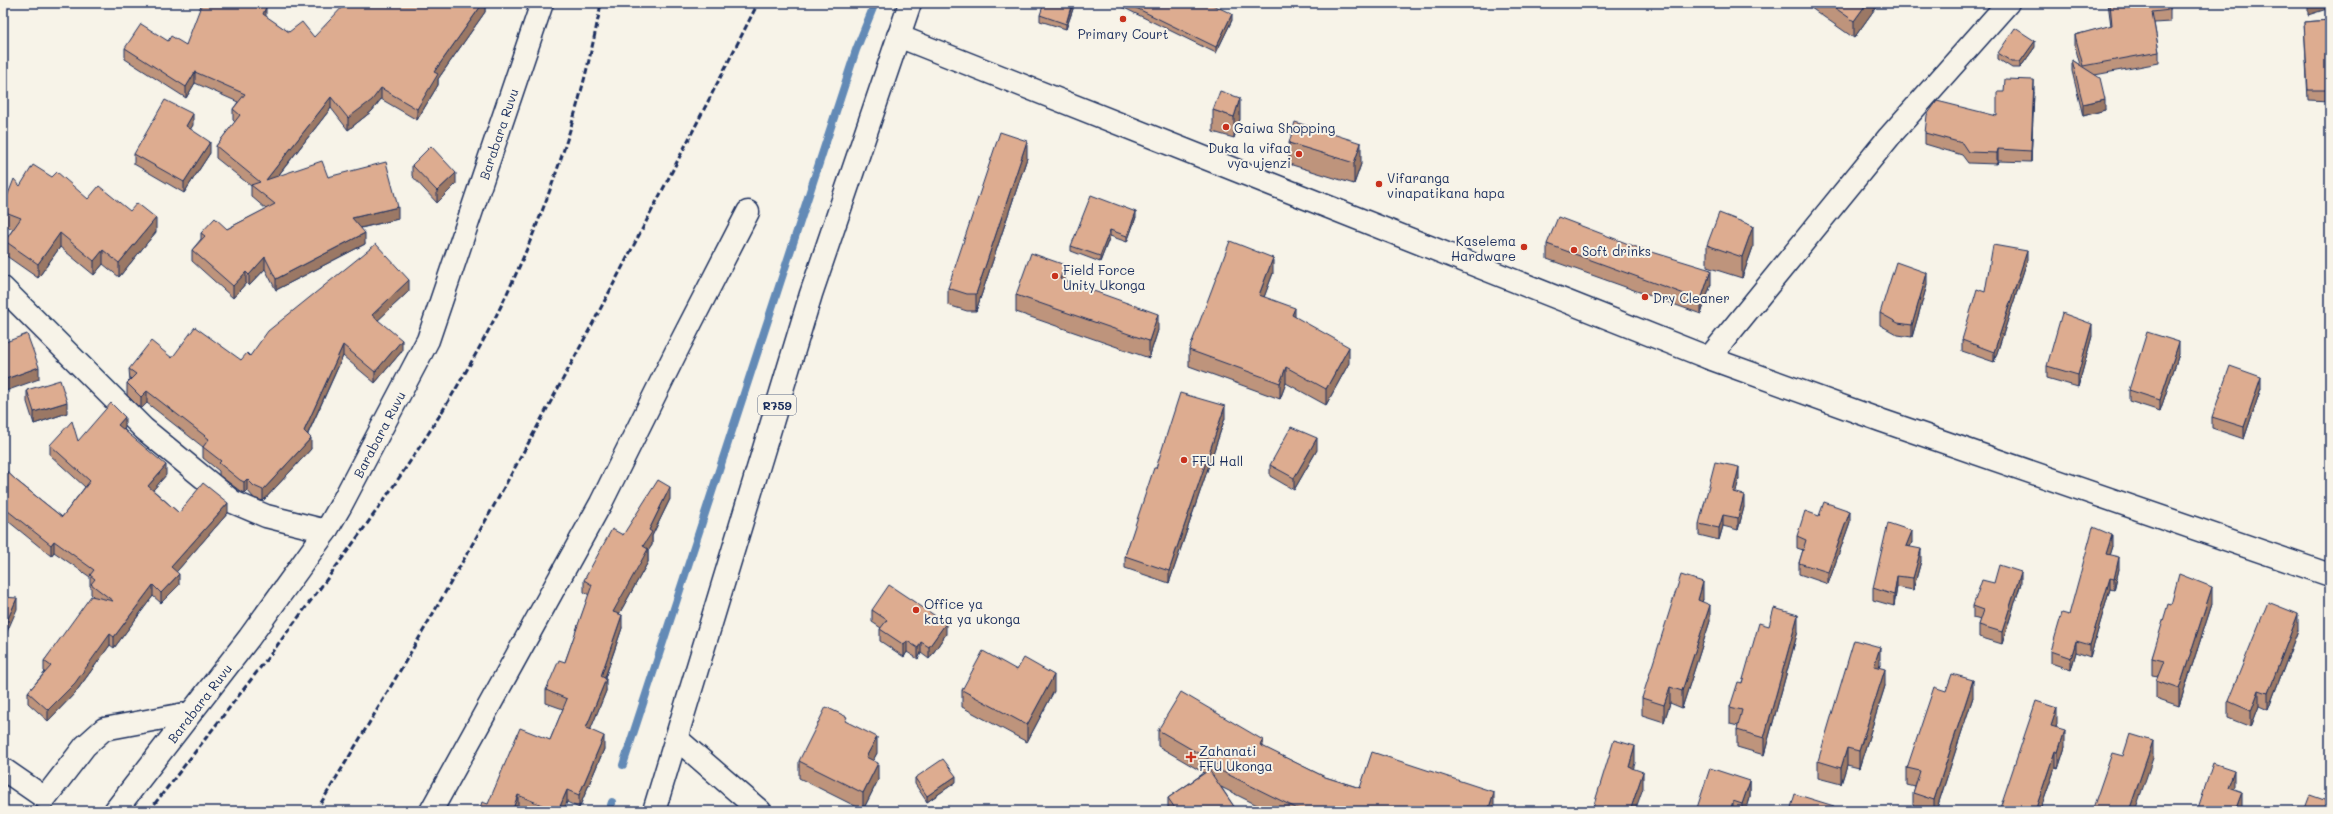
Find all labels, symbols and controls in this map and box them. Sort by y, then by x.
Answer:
marker: Primary Court [1118,14,1128,24]
place label: Primary Court [1078,25,1169,42]
street label: Barabara Ruvu [474,86,521,182]
place label: Gaiwa Shopping [1234,119,1335,136]
marker: Gaiwa Shopping [1221,122,1231,132]
place label: Duka la vifaa vya ujenzi [1208,139,1291,171]
marker: Duka la vifaa vya ujenzi [1294,149,1304,159]
place label: Vifaranga vinapatikana hapa [1387,169,1505,201]
marker: Vifaranga vinapatikana hapa [1374,179,1384,189]
place label: Kaselema Hardware [1451,232,1516,264]
marker: Kaselema Hardware [1519,242,1529,252]
place label: Soft drinks [1582,242,1651,259]
marker: Soft drinks [1569,245,1579,255]
place label: Field Force Unity Ukonga [1063,261,1146,293]
marker: Field Force Unity Ukonga [1050,271,1060,281]
place label: Dry Cleaner [1653,289,1730,306]
marker: Dry Cleaner [1640,292,1650,302]
street label: Barabara Ruvu [349,388,408,480]
road number: R759 [758,395,796,415]
place label: FFU Hall [1192,452,1243,469]
marker: FFU Hall [1179,455,1189,465]
place label: Office ya kata ya ukonga [924,595,1021,627]
marker: Office ya kata ya ukonga [911,605,921,615]
street label: Barabara Ruvu [163,660,235,746]
place label: Zahanati FFU Ukonga [1199,742,1273,774]
marker: Zahanati FFU Ukonga [1186,752,1196,762]

